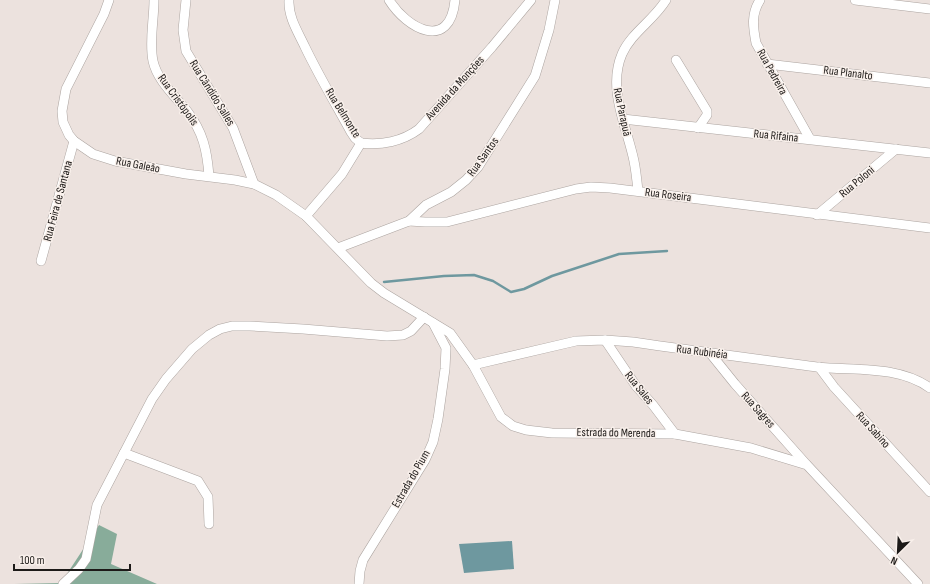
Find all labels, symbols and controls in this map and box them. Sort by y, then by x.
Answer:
street label: Rua Pedreira [753,46,791,98]
street label: Avenida da Monções [422,53,488,124]
street label: Rua Cândido Salles [186,57,238,129]
street label: Rua Planalto [822,63,874,83]
street label: Rua Cristópolis [154,71,202,129]
street label: Rua Belmonte [322,85,364,141]
street label: Rua Parapuã [610,86,635,138]
street label: Rua Rifaina [753,126,799,146]
street label: Rua Santos [464,134,502,180]
street label: Rua Galeão [115,153,161,177]
street label: Rua Feira de Santana [40,159,76,243]
street label: Rua Poloni [836,163,878,201]
street label: Rua Roseira [644,185,692,205]
street label: Rua Rubinéia [675,341,729,363]
street label: Rua Sales [621,368,657,408]
street label: Rua Sagres [738,389,778,431]
street label: Rua Sabino [853,409,893,451]
street label: Estrada do Merenda [576,425,656,441]
street label: Estrada do Pium [388,447,434,511]
north arrow [878,532,918,572]
scale bar [14,546,130,572]
text: 100 m [20,553,45,568]
text: N [889,553,899,568]

